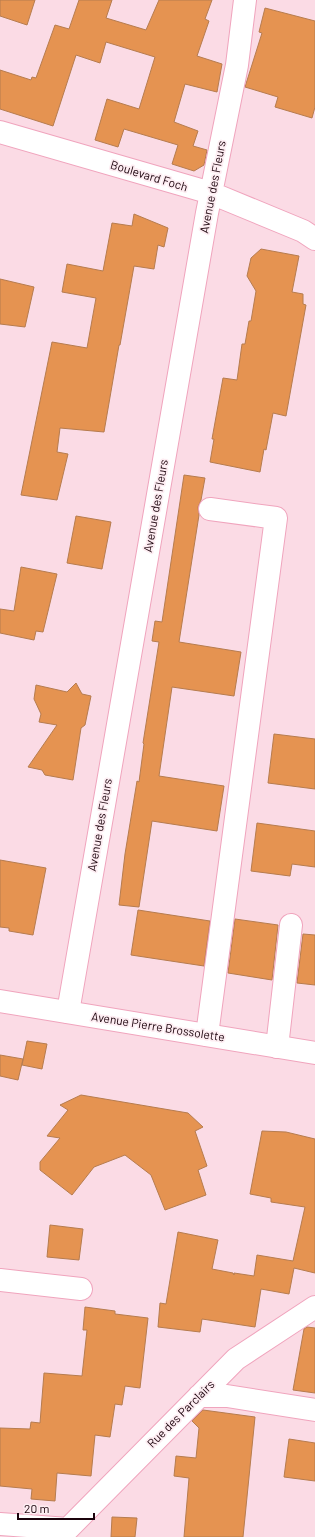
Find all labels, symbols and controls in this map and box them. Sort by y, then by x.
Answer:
street label: Avenue des Fleurs [196,139,228,234]
street label: Boulevard Foch [109,157,190,193]
street label: Avenue des Fleurs [140,458,170,553]
street label: Avenue des Fleurs [84,777,114,872]
street label: Avenue Pierre Brossolette [90,1009,226,1043]
street label: Rue des Parclairs [144,1377,217,1450]
scale bar [18,1495,94,1521]
text: 20 m [24,1501,50,1515]

